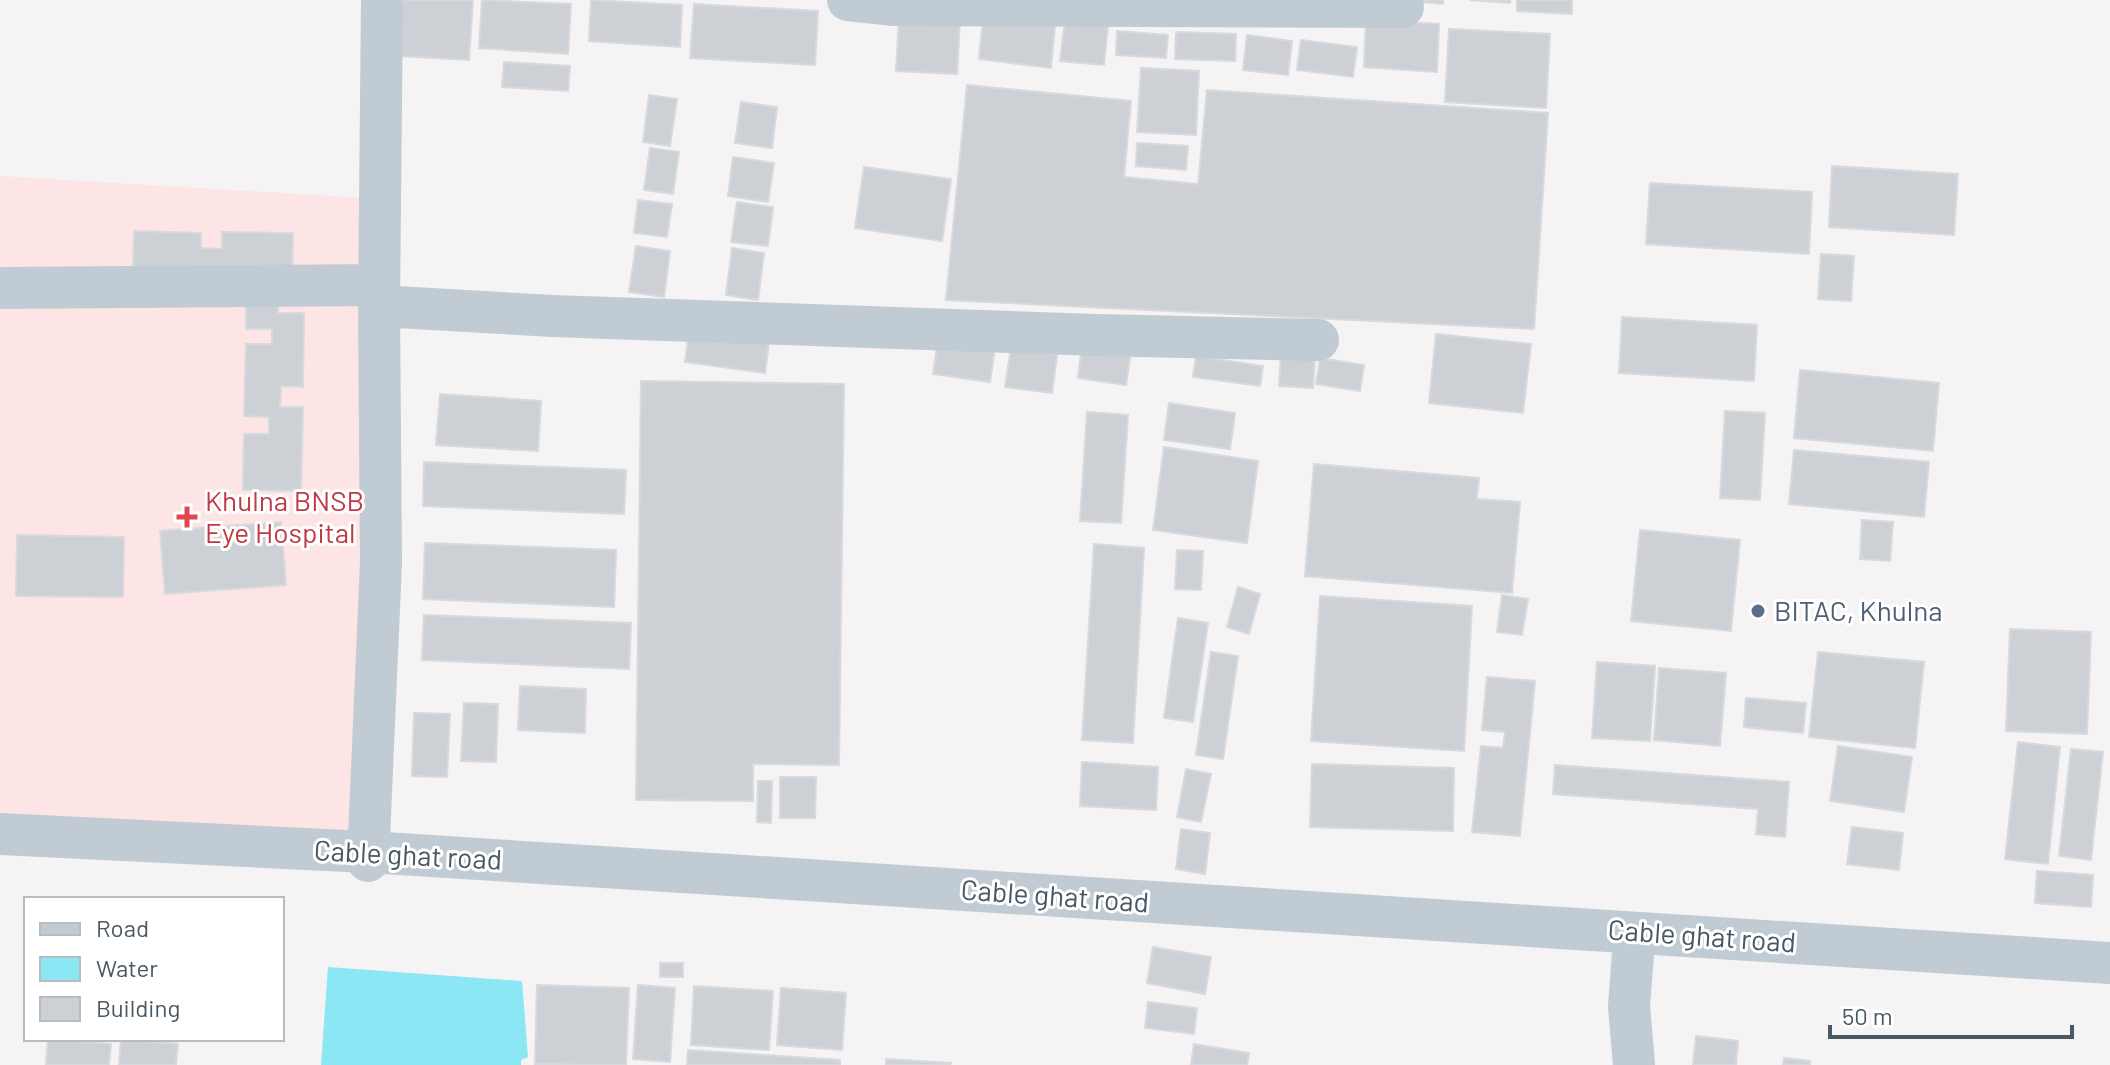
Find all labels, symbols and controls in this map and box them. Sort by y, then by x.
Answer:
place label: Khulna BNSB Eye Hospital [205,483,364,549]
marker: Khulna BNSB Eye Hospital [176,506,198,528]
place label: BITAC, Khulna [1774,593,1943,627]
marker: BITAC, Khulna [1749,602,1767,620]
street label: Cable ghat road [313,832,503,876]
street label: Cable ghat road [960,871,1150,919]
legend [24,897,284,1041]
street label: Cable ghat road [1607,911,1797,959]
text: Road [96,913,149,942]
text: Water [96,953,158,982]
scale bar [1830,989,2072,1039]
text: Building [96,993,180,1022]
text: 50 m [1842,1001,1893,1030]

